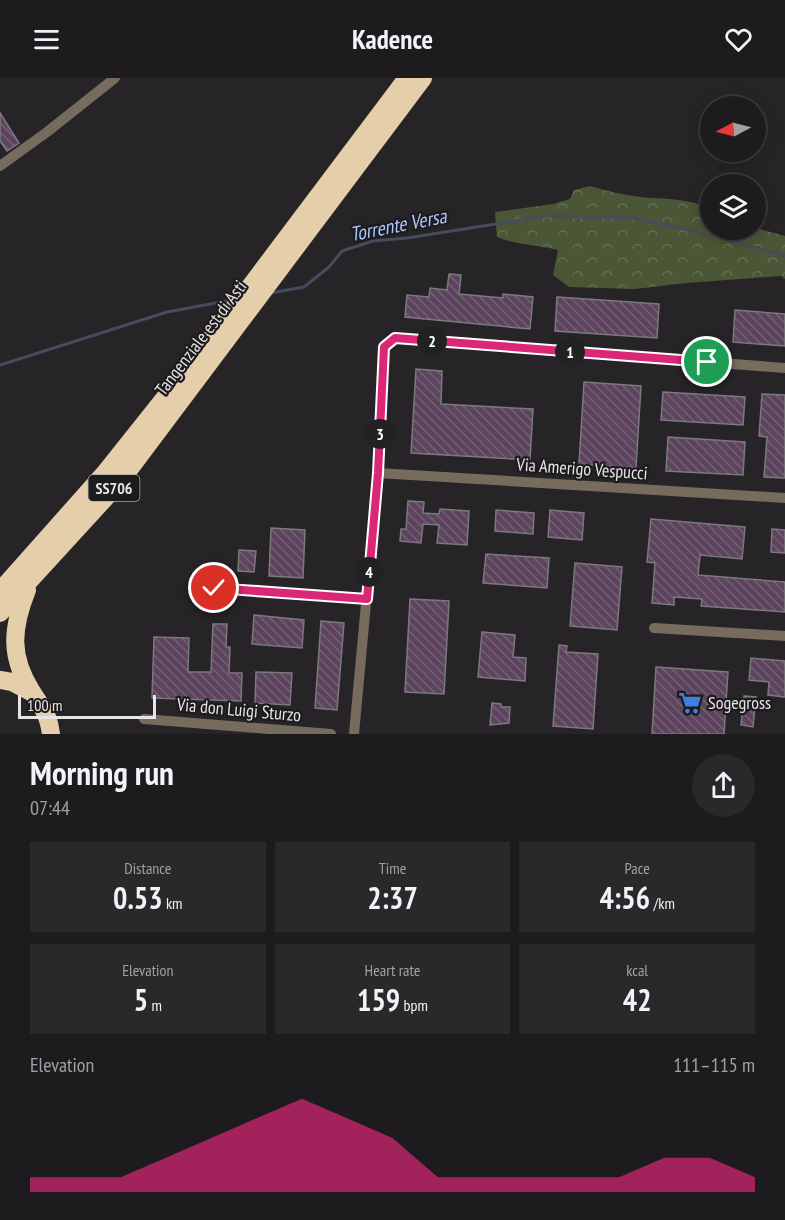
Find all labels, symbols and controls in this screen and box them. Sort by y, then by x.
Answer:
text: Kadence [352,22,433,56]
icon: menu [30,23,63,56]
icon: heart [722,23,755,56]
north arrow [700,96,766,162]
map controls [700,96,766,240]
button: layers [700,174,766,240]
water label: Torrente Versa [348,203,449,247]
street label: Tangenziale est di Asti [150,275,251,400]
pin: 2 [417,326,447,356]
text: 2 [428,331,436,351]
pin [681,336,732,387]
pin: 1 [555,337,585,367]
text: 1 [566,342,574,362]
icon: arrive [690,345,723,378]
pin: 3 [365,419,395,449]
text: 3 [376,424,384,444]
street label: Via Amerigo Vespucci [515,452,648,485]
road number: SS706 [88,475,140,501]
pin: 4 [354,557,384,587]
pin [188,562,239,613]
text: 4 [365,562,373,582]
icon: check [197,571,230,604]
supermarket icon: Sogegross [677,690,703,716]
place label: Sogegross [708,691,771,714]
scale bar [18,692,156,720]
street label: Via don Luigi Sturzo [175,693,302,726]
text: 100 m [27,695,62,715]
text: Morning run [30,751,174,794]
button: share [692,754,755,817]
text: 07:44 [30,795,70,821]
text: Distance [124,858,171,878]
text: Time [379,858,406,878]
text: Pace [625,858,650,878]
text: 0.53 [113,878,163,917]
text: 2:37 [367,878,418,917]
text: 4:56 [600,878,650,917]
text: km [163,893,183,913]
text: /km [650,893,675,913]
text: Elevation [122,960,174,980]
text: Heart rate [365,960,420,980]
text: kcal [626,960,648,980]
text: 5 [134,980,148,1019]
text: 159 [357,980,400,1019]
text: 42 [623,980,652,1019]
text: m [148,995,162,1015]
text: bpm [400,995,428,1015]
text: Elevation [30,1052,94,1078]
text: 111–115 m [673,1052,755,1078]

